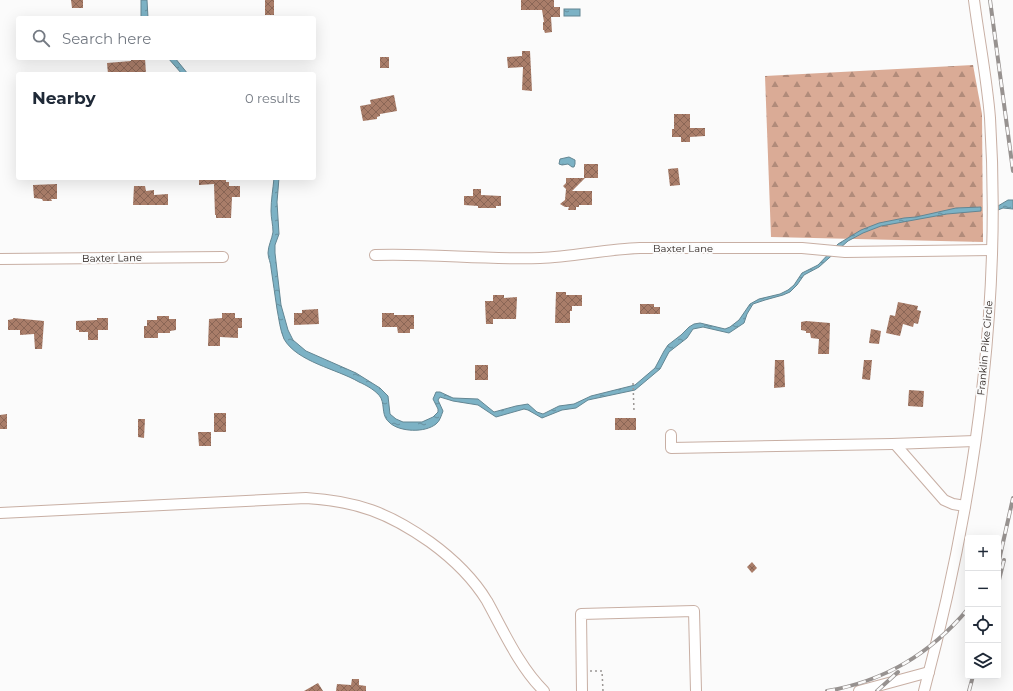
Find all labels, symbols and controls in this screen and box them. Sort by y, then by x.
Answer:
search box [16,16,316,60]
icon: search [30,27,52,49]
text: Search here [62,29,151,48]
text: Nearby [32,88,96,108]
text: 0 results [245,90,300,106]
street label: Baxter Lane [653,242,713,255]
street label: Baxter Lane [82,251,142,265]
street label: Franklin Pike Circle [974,300,996,396]
map controls [965,535,1001,679]
button: + [965,535,1001,571]
button: − [965,571,1001,607]
button: locate [965,607,1001,643]
button: layers [965,643,1001,679]

